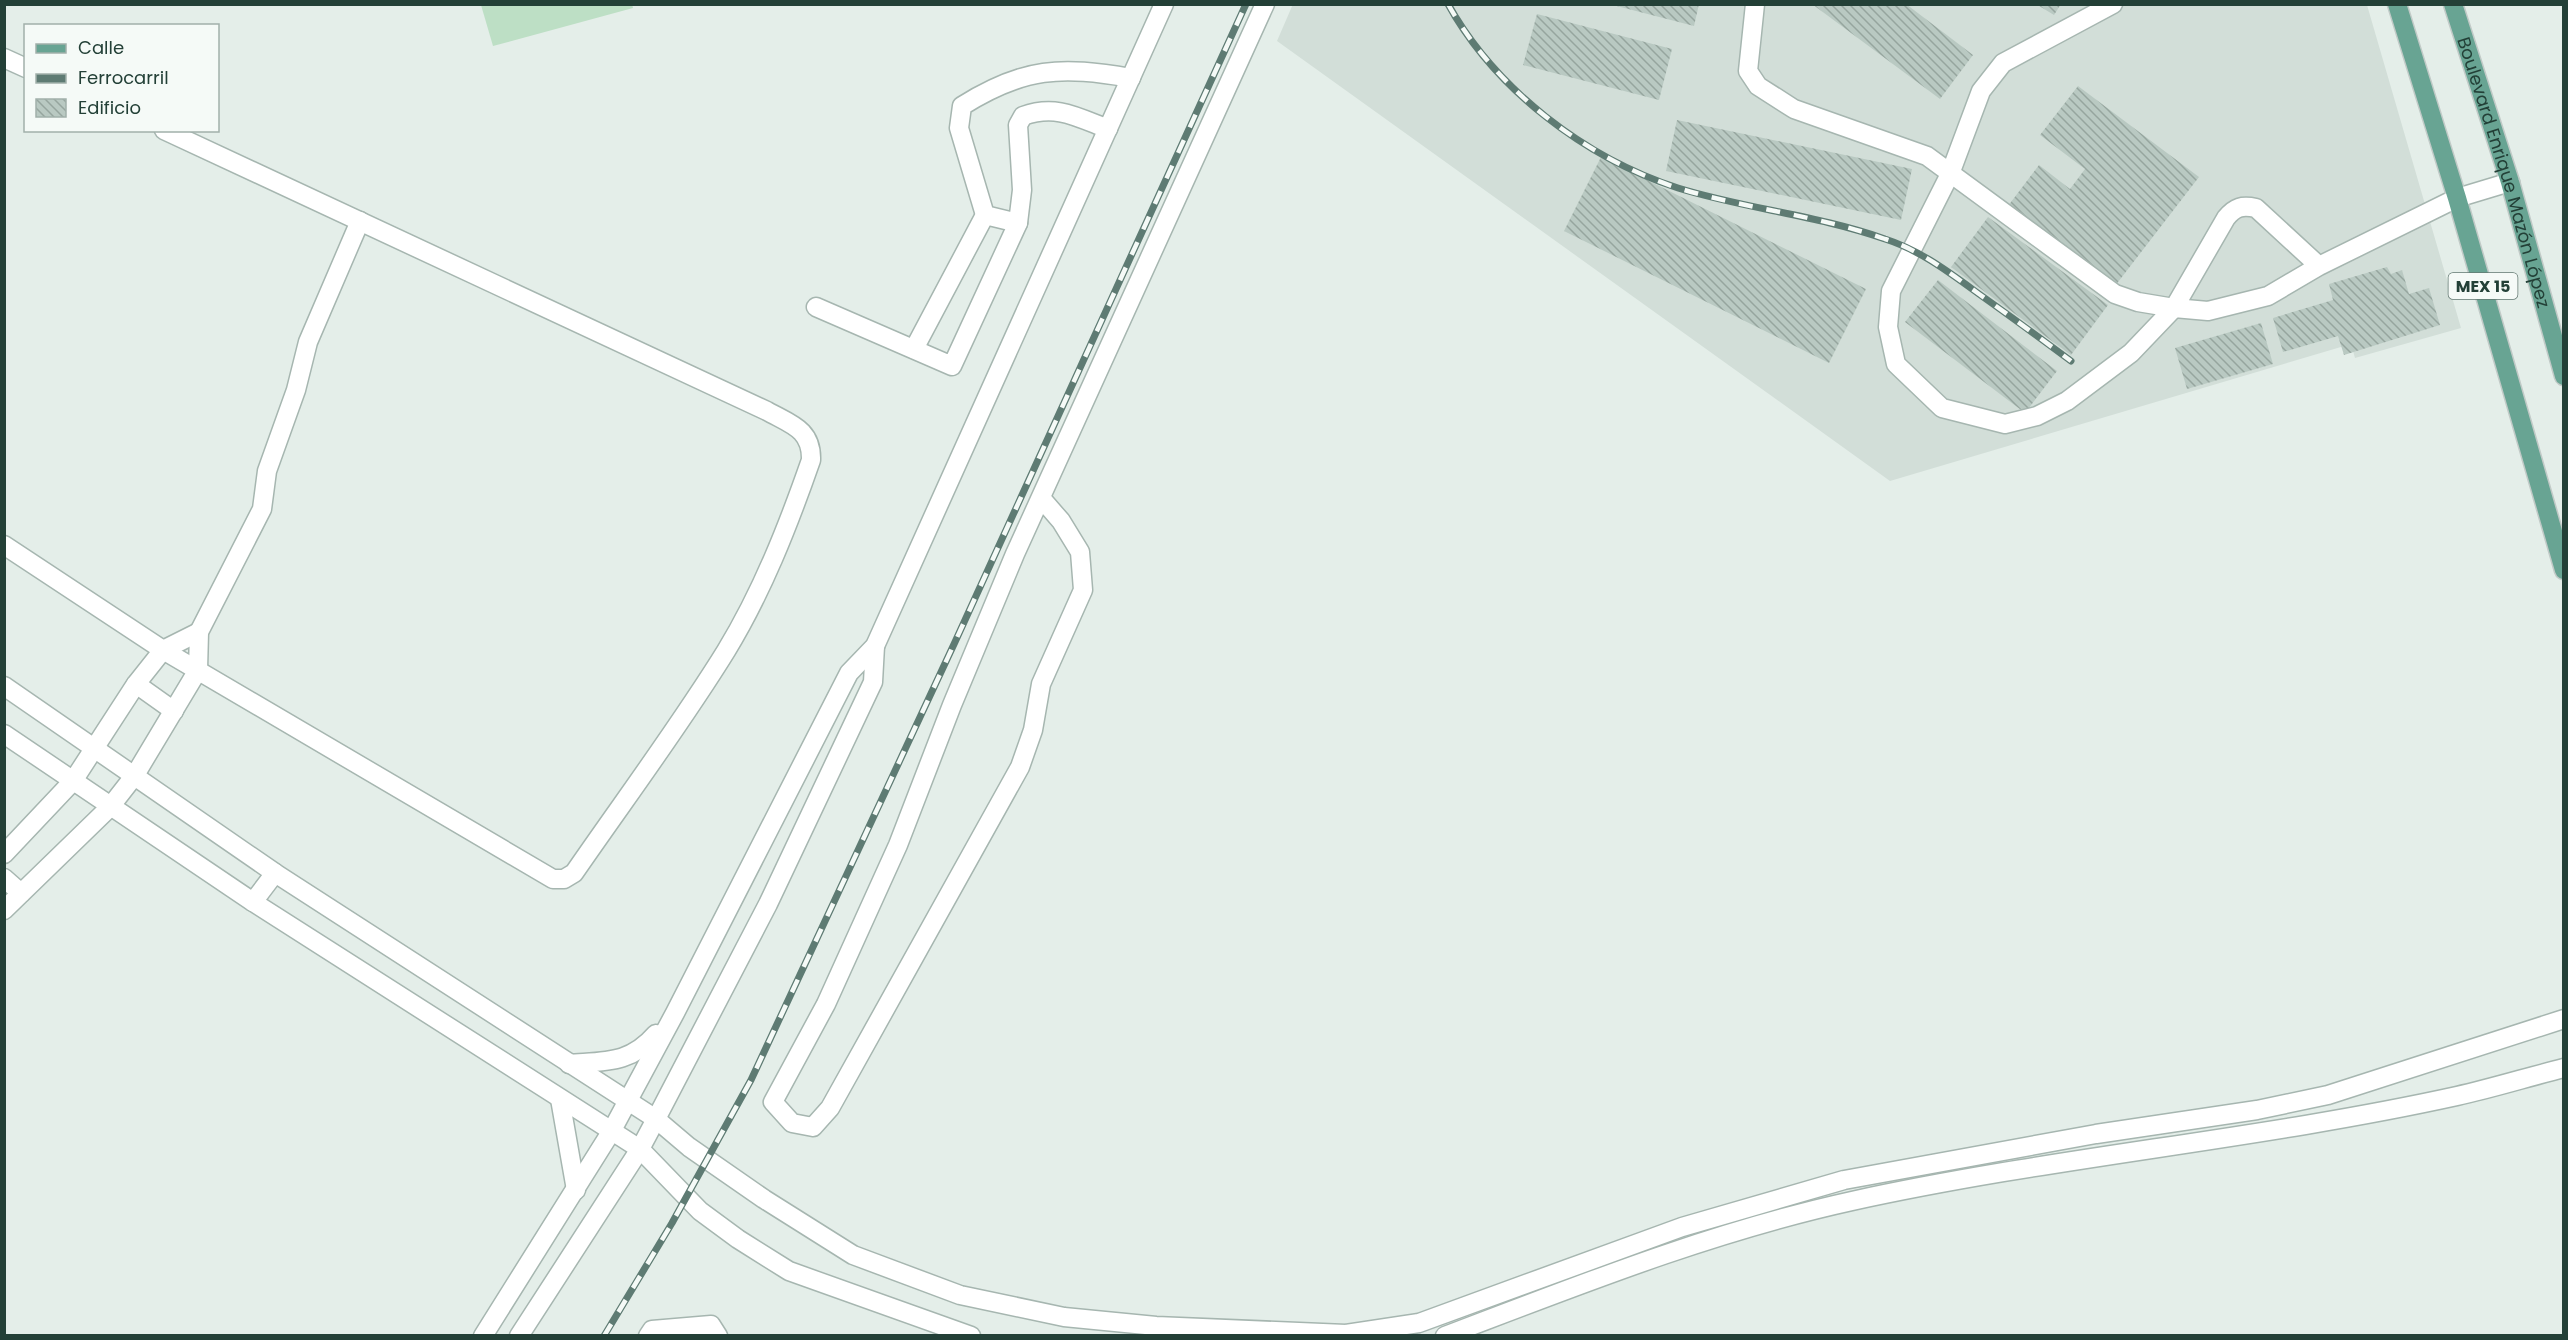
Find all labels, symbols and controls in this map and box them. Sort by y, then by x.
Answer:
legend [24,24,219,132]
street label: Boulevard Enrique Mazón López [2452,34,2557,311]
text: Calle [78,35,124,60]
text: Ferrocarril [78,65,169,90]
text: Edificio [78,95,141,120]
road number: MEX 15 [2448,273,2518,299]

